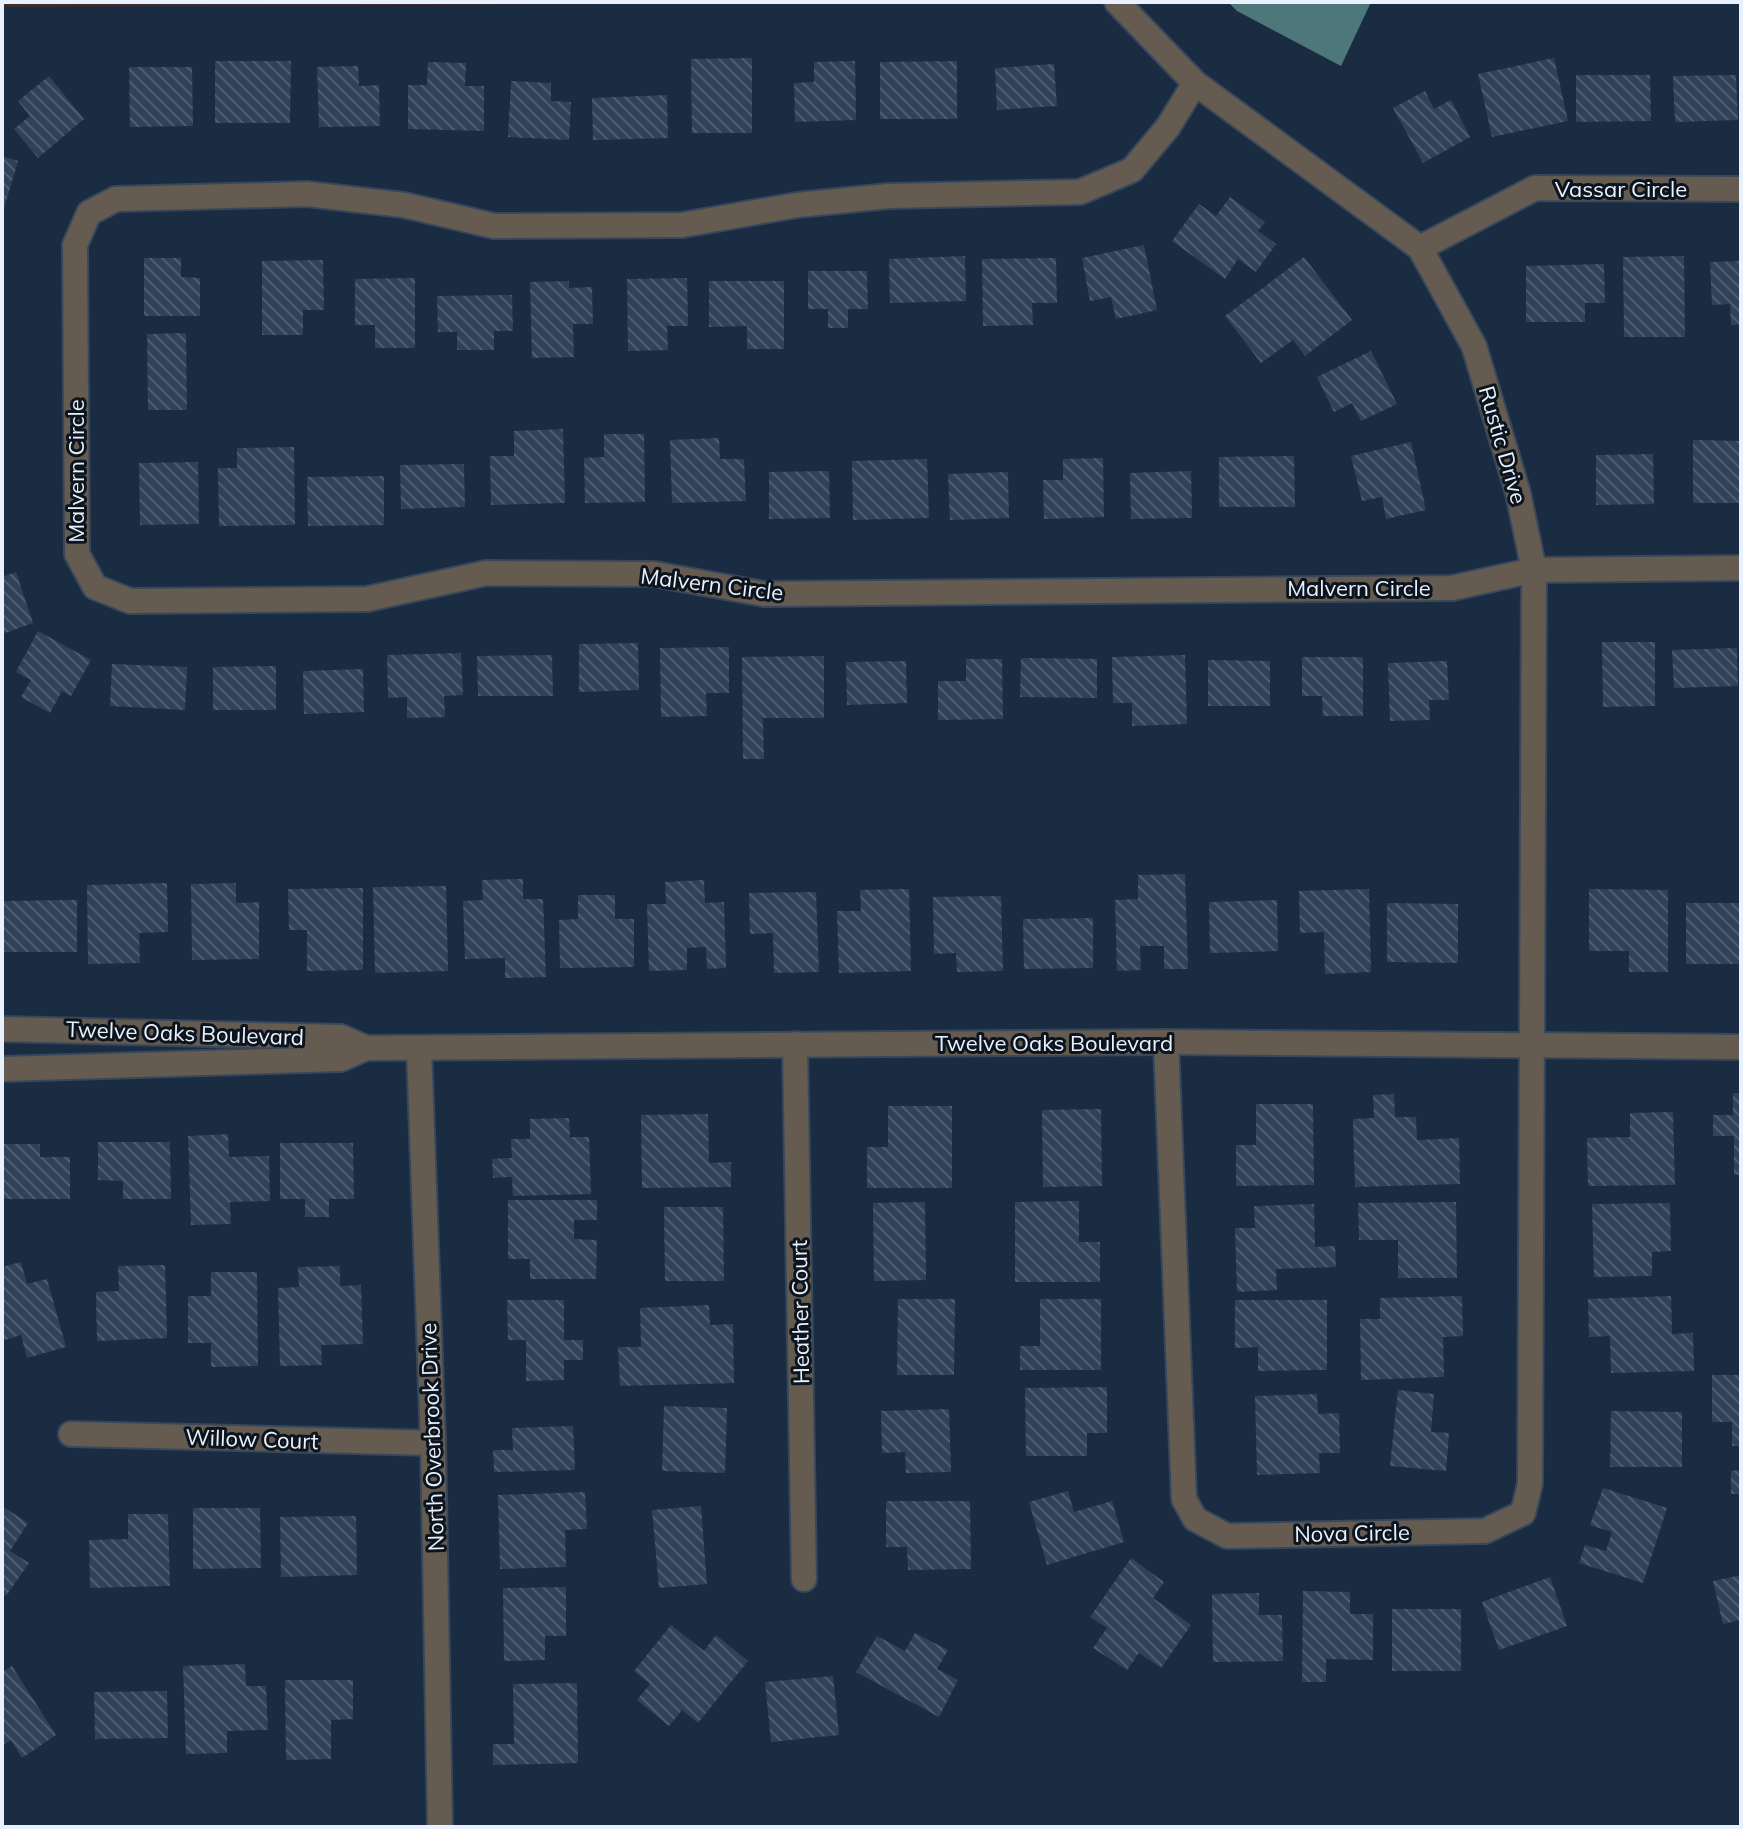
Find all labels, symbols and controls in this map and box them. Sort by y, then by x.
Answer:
street label: Vassar Circle [1555,175,1687,203]
street label: Rustic Drive [1473,383,1533,507]
street label: Malvern Circle [62,399,90,543]
street label: Malvern Circle [639,561,785,607]
street label: Malvern Circle [1287,574,1431,602]
street label: Twelve Oaks Boulevard [65,1015,305,1051]
street label: Twelve Oaks Boulevard [935,1029,1173,1057]
street label: Heather Court [785,1239,815,1384]
street label: North Overbrook Drive [414,1322,450,1552]
street label: Willow Court [185,1423,319,1455]
street label: Nova Circle [1294,1518,1410,1548]

